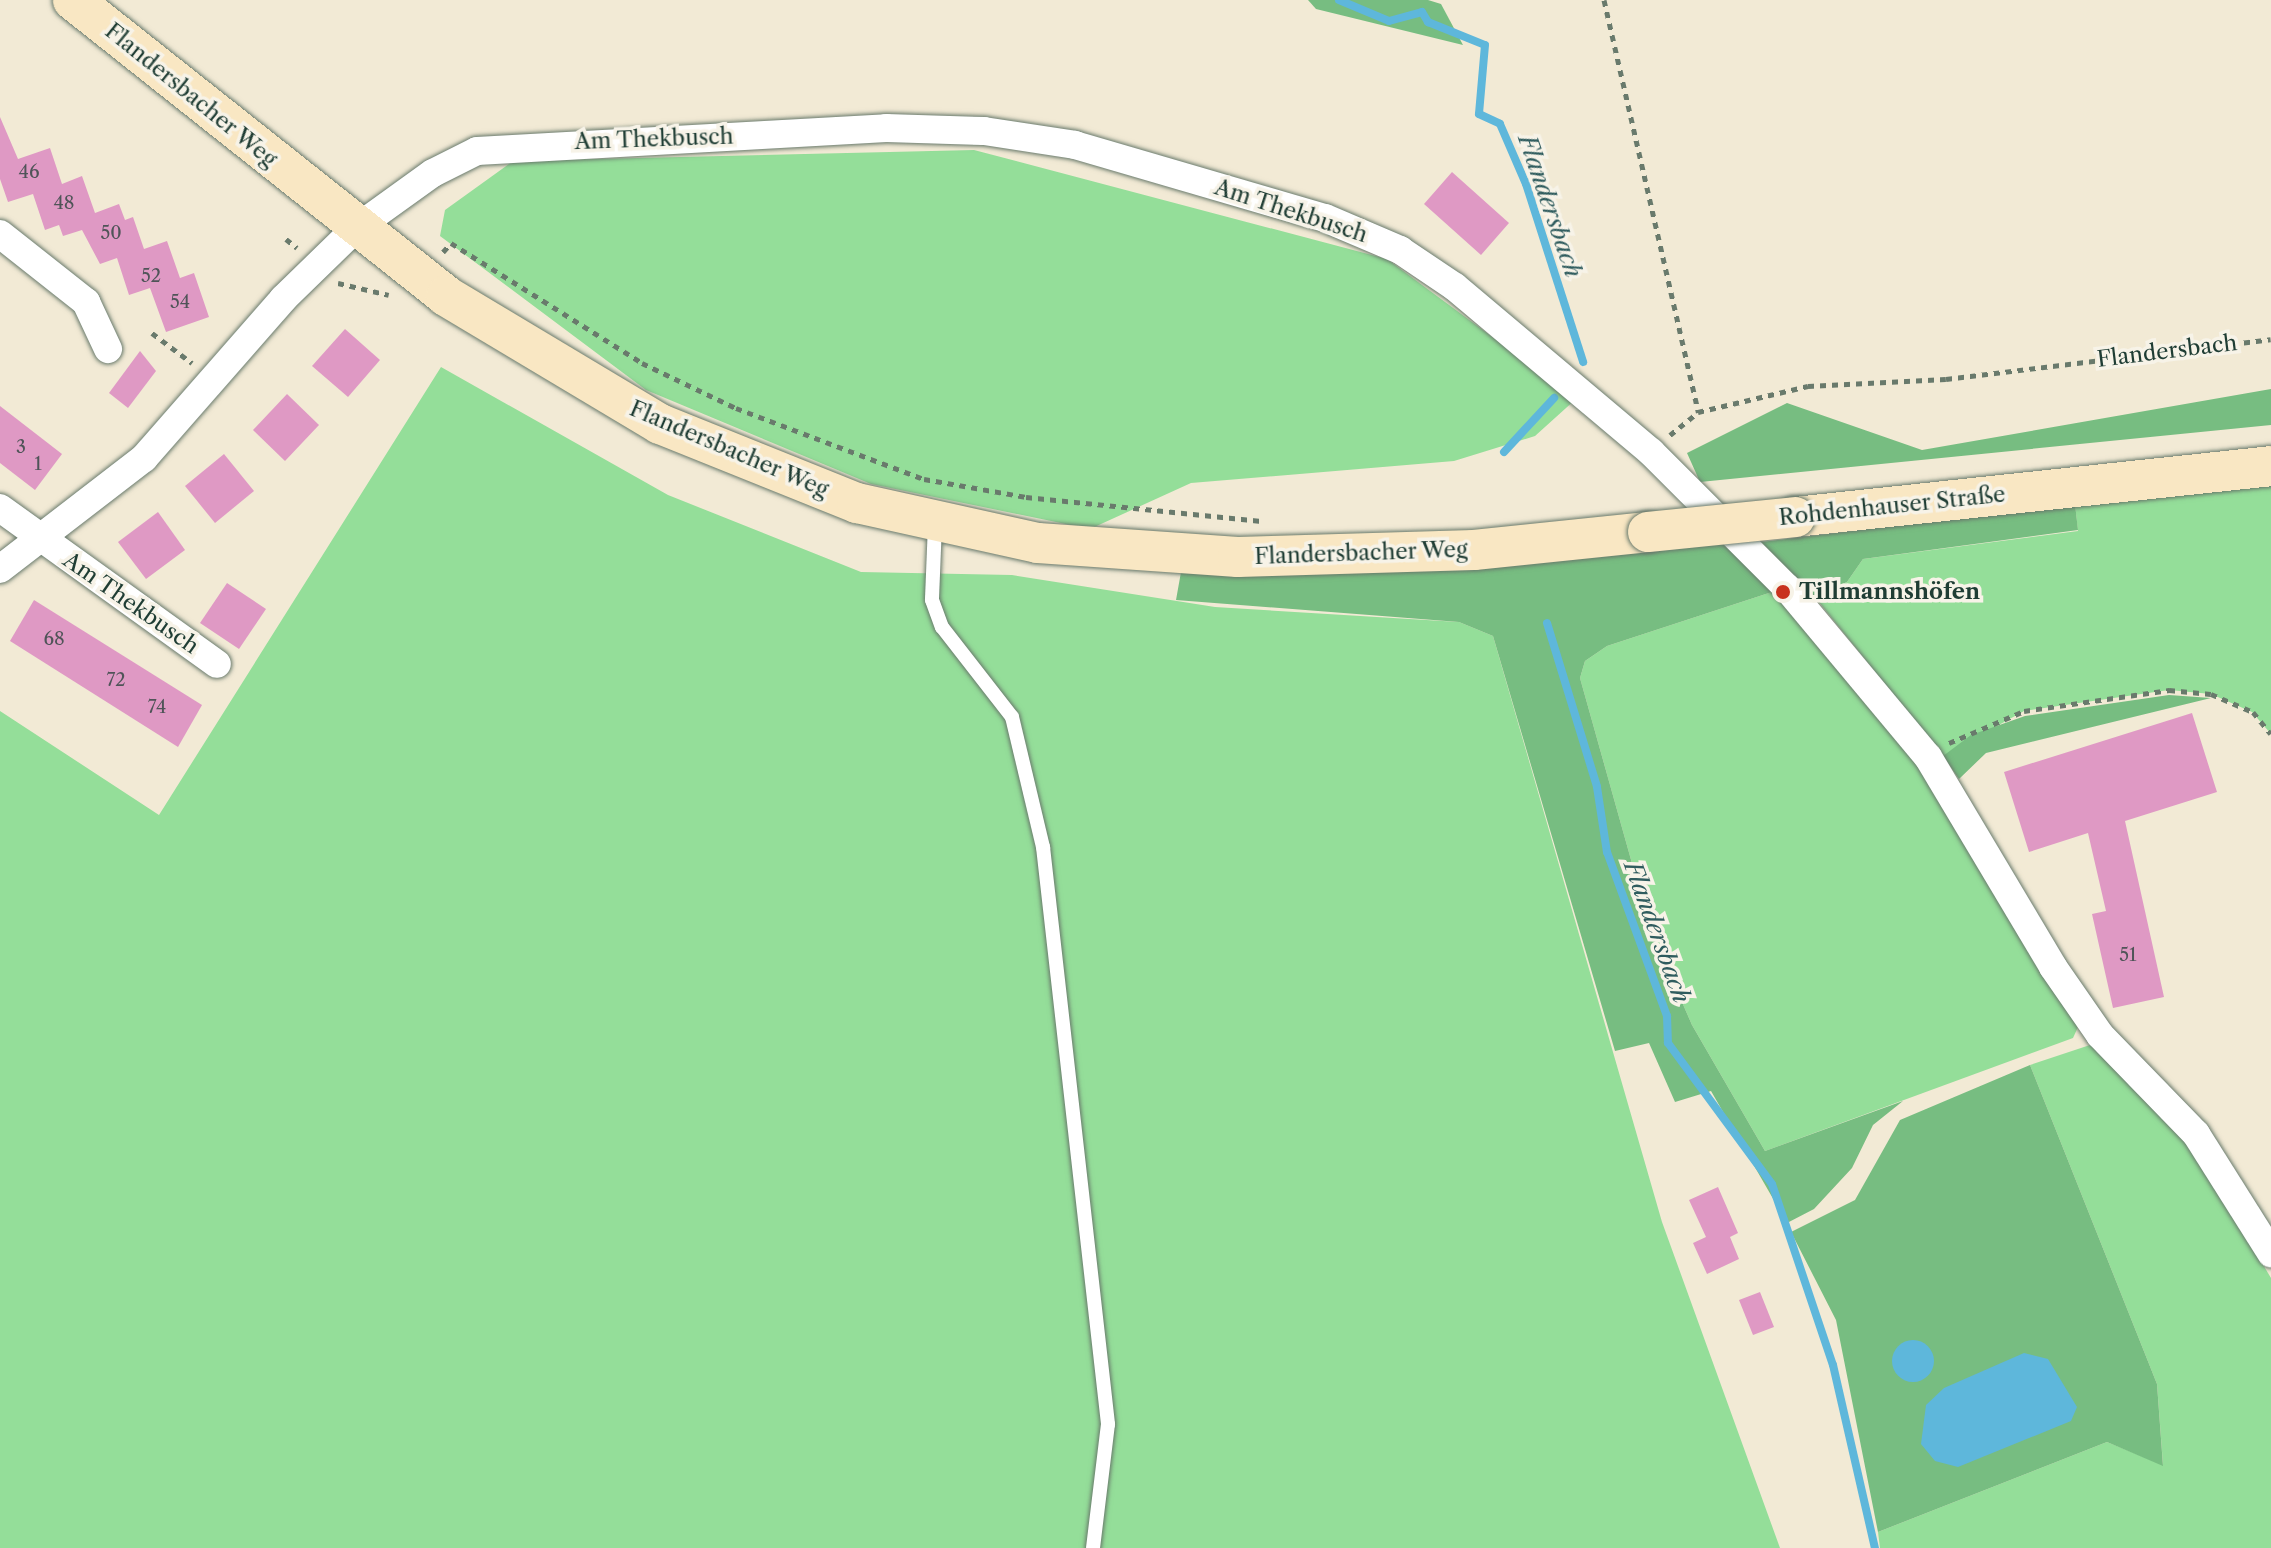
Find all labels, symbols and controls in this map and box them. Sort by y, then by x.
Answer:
street label: Flandersbacher Weg [99,17,283,173]
street label: Am Thekbusch [574,123,734,155]
water label: Flandersbach [1512,131,1588,281]
house number: 46 [19,161,39,183]
street label: Am Thekbusch [1211,174,1371,248]
house number: 48 [53,192,75,214]
house number: 50 [100,222,122,244]
house number: 52 [141,265,161,287]
house number: 54 [170,291,190,313]
street label: Flandersbach [2095,329,2239,373]
street label: Flandersbacher Weg [625,395,833,503]
house number: 3 [16,436,26,458]
house number: 1 [34,453,42,475]
street label: Rohdenhauser Straße [1777,481,2007,531]
street label: Flandersbacher Weg [1253,536,1469,570]
street label: Am Thekbusch [58,546,204,660]
place label: Tillmannshöfen [1799,579,1980,605]
marker: Tillmannshöfen [1774,583,1792,601]
house number: 68 [43,628,65,650]
house number: 72 [106,669,126,691]
house number: 74 [148,696,166,718]
water label: Flandersbach [1618,857,1696,1007]
house number: 51 [2119,944,2137,966]

